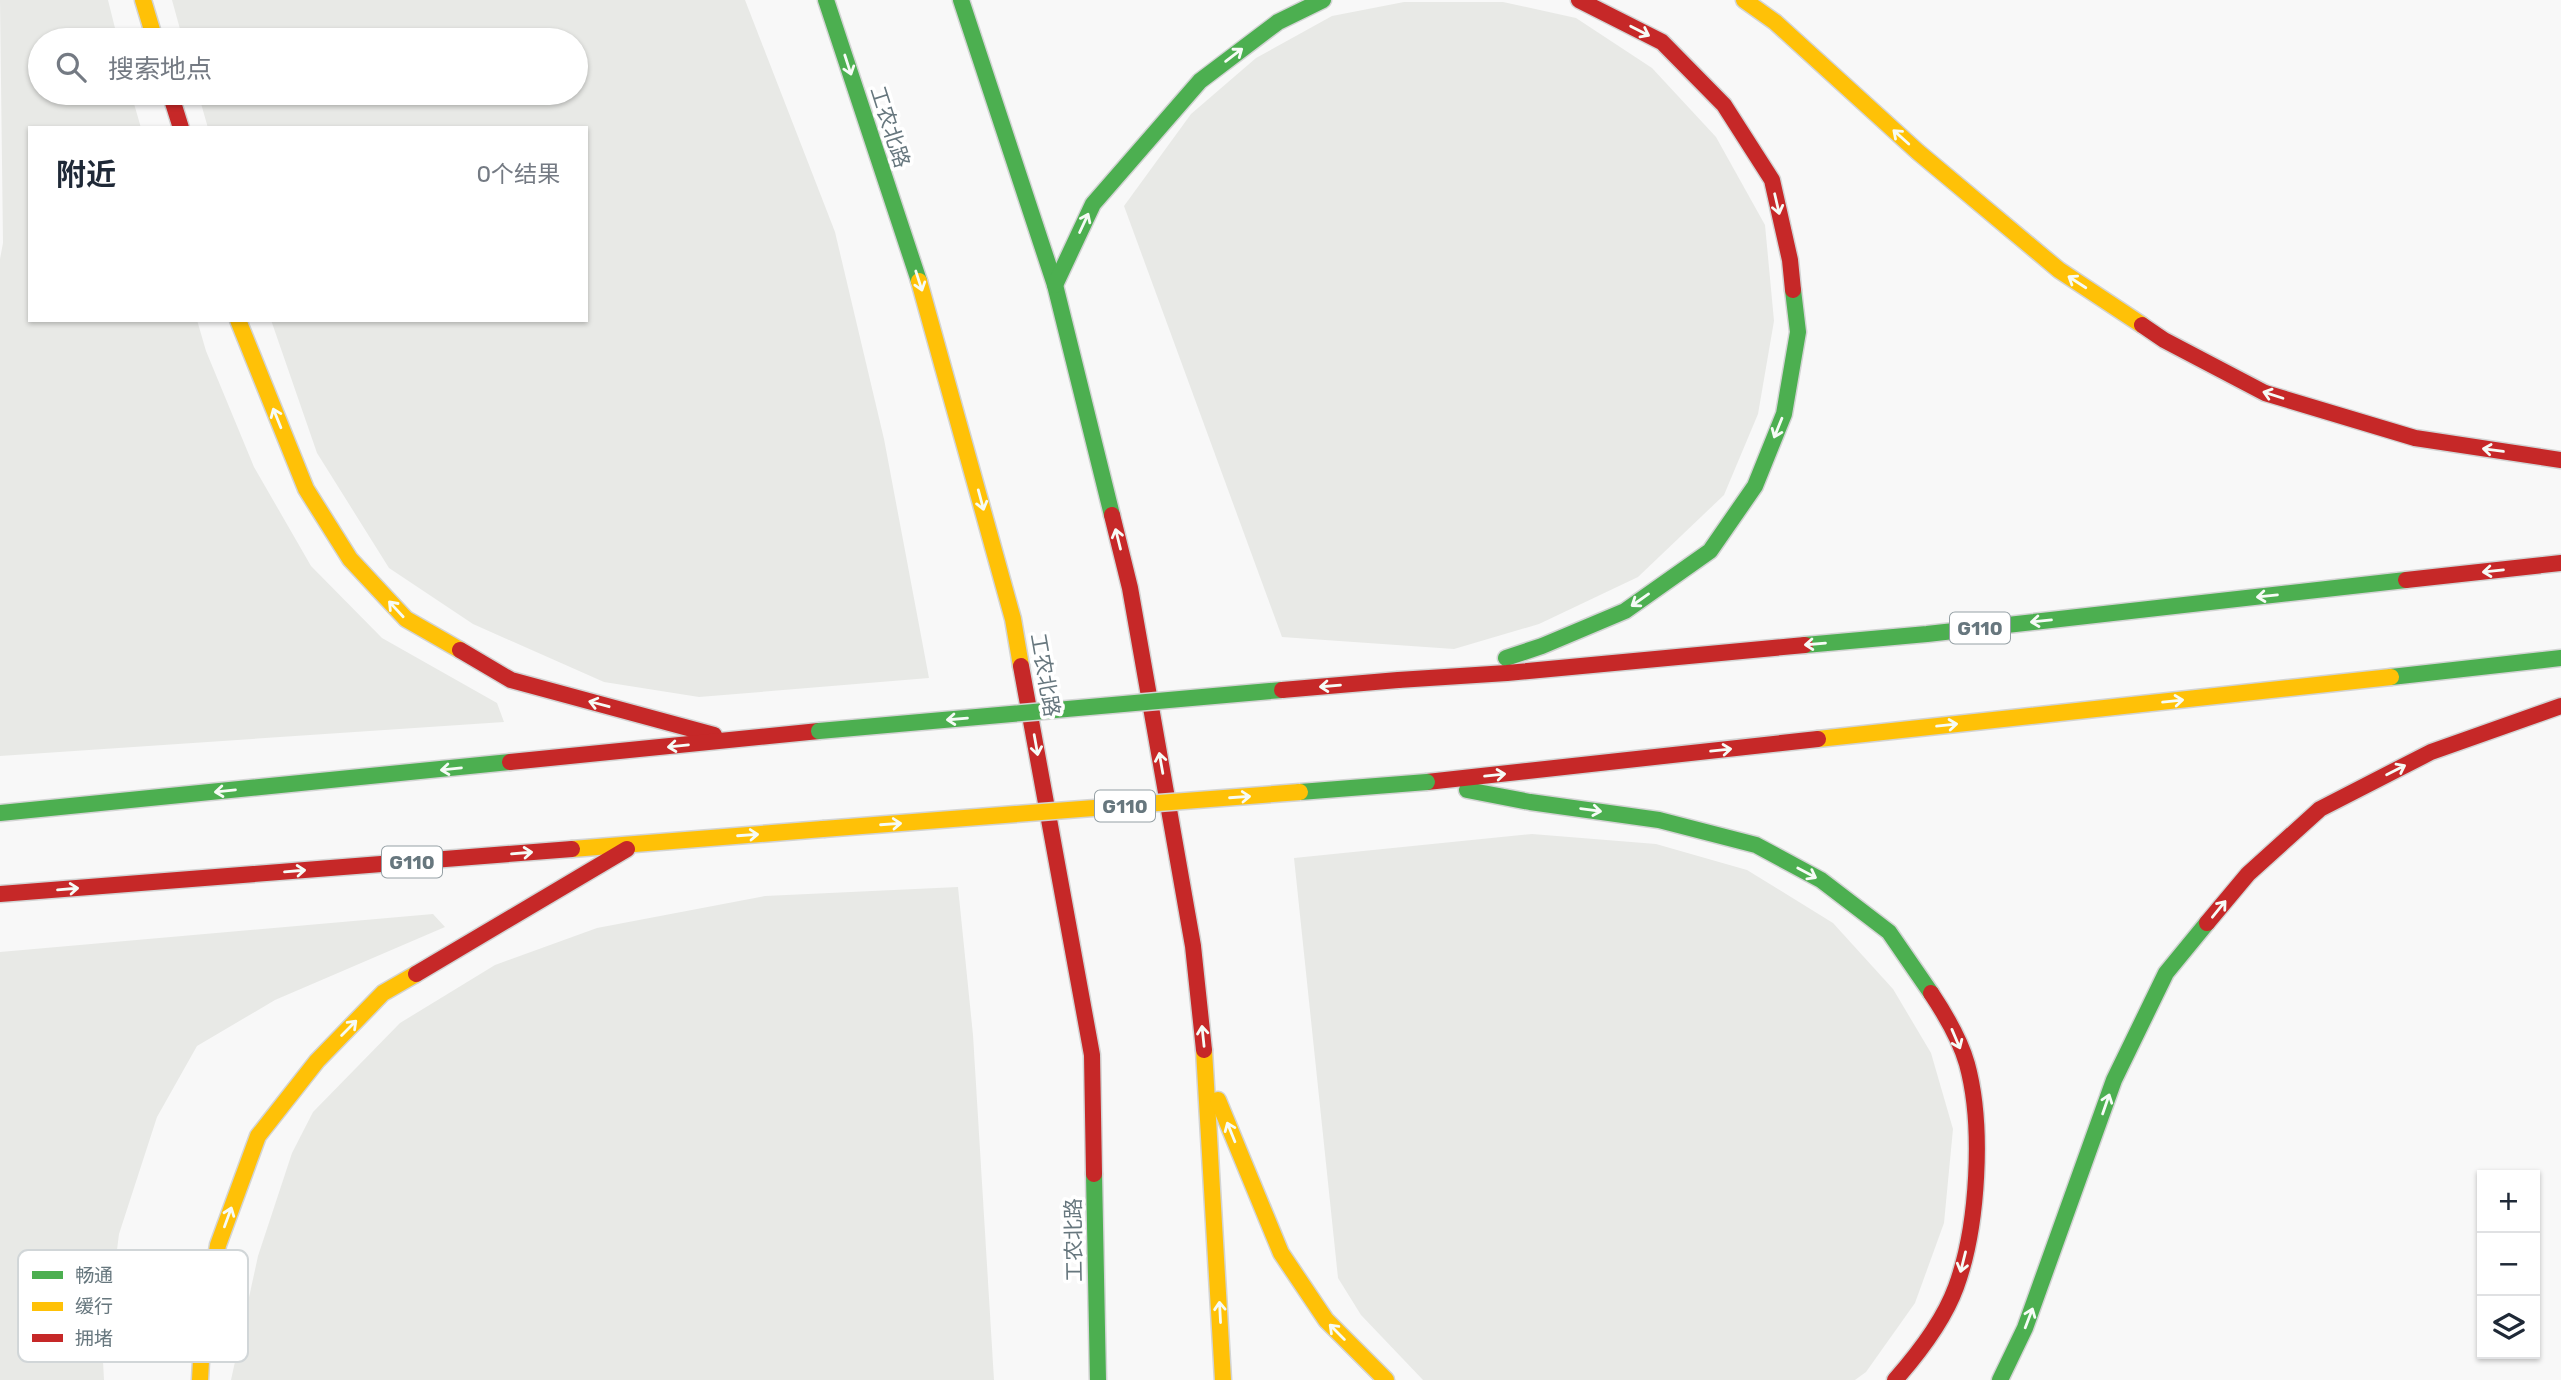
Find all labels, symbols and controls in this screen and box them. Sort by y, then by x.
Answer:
one-way arrow [1629,24,1650,38]
search box [28,28,588,105]
icon: search [52,48,90,86]
one-way arrow [1225,48,1244,63]
one-way arrow [842,53,855,75]
text: 搜索地点 [108,54,212,85]
street label: 工农北路 [866,83,915,171]
one-way arrow [1892,129,1910,145]
text: 附近 [56,157,116,193]
text: 0个结果 [476,160,560,188]
one-way arrow [1771,192,1785,215]
one-way arrow [1078,213,1091,234]
one-way arrow [914,269,926,291]
one-way arrow [2067,275,2087,289]
one-way arrow [2263,388,2285,400]
one-way arrow [269,407,282,429]
one-way arrow [1771,416,1784,438]
one-way arrow [2483,443,2505,456]
one-way arrow [975,489,988,511]
one-way arrow [1111,529,1124,551]
one-way arrow [2482,565,2505,578]
one-way arrow [2256,590,2279,603]
one-way arrow [1631,593,1650,607]
one-way arrow [388,600,404,618]
road number: G110 [1950,612,2010,643]
one-way arrow [2030,615,2053,628]
street label: 工农北路 [1026,631,1065,718]
one-way arrow [1804,638,1826,651]
one-way arrow [1320,680,1342,693]
one-way arrow [2161,694,2184,707]
one-way arrow [589,696,611,709]
one-way arrow [947,713,969,726]
one-way arrow [1935,719,1958,732]
one-way arrow [1030,733,1043,756]
one-way arrow [667,740,690,753]
one-way arrow [1709,743,1732,756]
one-way arrow [1154,752,1167,775]
one-way arrow [441,762,463,775]
one-way arrow [2385,763,2405,777]
one-way arrow [1483,768,1505,781]
one-way arrow [214,785,237,798]
road number: G110 [1095,790,1155,821]
one-way arrow [1229,790,1251,803]
one-way arrow [1579,804,1601,817]
one-way arrow [880,817,902,830]
one-way arrow [737,828,759,841]
road number: G110 [382,846,442,877]
one-way arrow [510,846,532,859]
one-way arrow [283,864,306,877]
one-way arrow [1797,866,1817,880]
one-way arrow [56,882,79,895]
one-way arrow [2211,900,2227,918]
one-way arrow [340,1020,357,1037]
one-way arrow [1196,1025,1209,1048]
one-way arrow [1950,1027,1963,1049]
one-way arrow [2101,1094,2113,1116]
one-way arrow [1224,1122,1237,1144]
map controls [2477,1170,2540,1359]
button: + [2477,1170,2540,1233]
street label: 工农北路 [1060,1198,1087,1282]
one-way arrow [223,1206,236,1228]
button: − [2477,1233,2540,1296]
legend [18,1250,248,1362]
one-way arrow [1955,1251,1968,1273]
text: 畅通 [75,1264,113,1287]
text: 缓行 [75,1295,113,1318]
button: layers [2477,1296,2540,1359]
one-way arrow [1213,1301,1226,1324]
one-way arrow [2023,1308,2036,1330]
one-way arrow [1329,1323,1346,1340]
text: 拥堵 [75,1327,113,1350]

